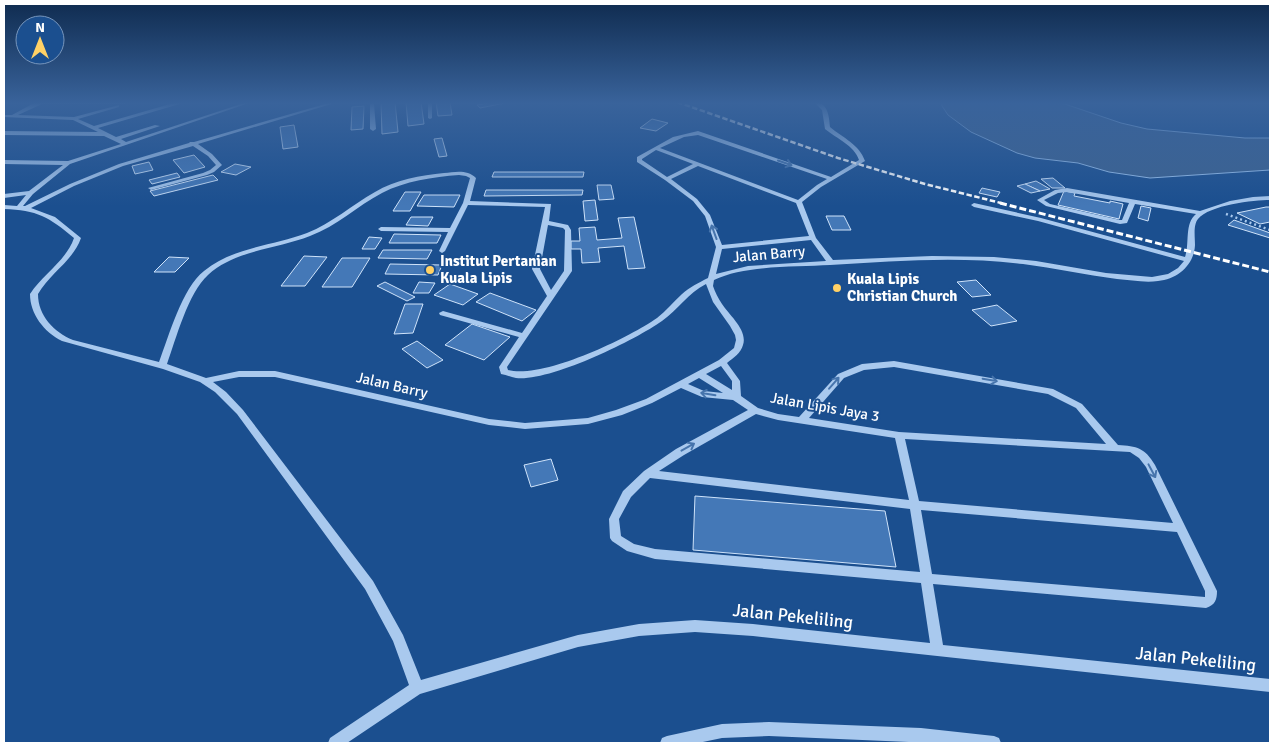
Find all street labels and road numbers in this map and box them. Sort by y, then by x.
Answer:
street label: Jalan Barry [732,242,806,266]
street label: Jalan Barry [355,368,429,402]
street label: Jalan Lipis Jaya 3 [769,389,881,425]
street label: Jalan Pekeliling [732,599,854,633]
street label: Jalan Pekeliling [1135,642,1257,676]

